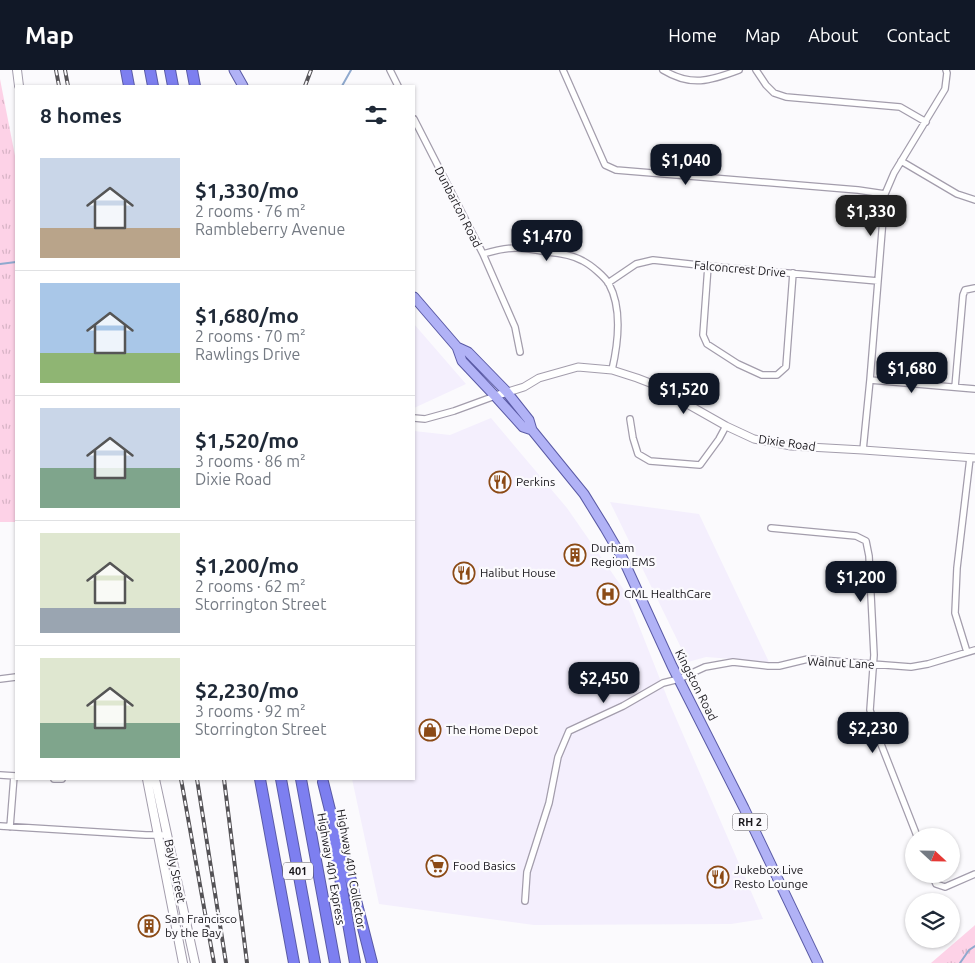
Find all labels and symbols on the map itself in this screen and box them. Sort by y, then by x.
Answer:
pin: $1,040 [645,144,727,186]
street label: Dunbarton Road [432,164,484,249]
pin: $1,330 [830,194,912,237]
pin: $1,470 [506,220,588,262]
street label: Falconcrest Drive [693,258,787,279]
pin: $1,680 [871,352,953,394]
pin: $1,520 [643,372,725,415]
street label: Dixie Road [758,432,816,453]
restaurant icon: Perkins [488,470,512,494]
place label: Perkins [516,475,555,488]
place label: Durham Region EMS [591,541,655,568]
building icon: Durham Region EMS [563,543,587,567]
pin: $1,200 [820,560,902,603]
restaurant icon: Halibut House [452,561,476,585]
place label: Halibut House [480,566,556,579]
hospital icon: CML HealthCare [596,582,620,606]
place label: CML HealthCare [624,587,711,600]
street label: Kingston Road [673,647,720,723]
street label: Walnut Lane [807,654,875,671]
pin: $2,450 [563,662,645,704]
pin: $2,230 [832,712,914,754]
shop icon: The Home Depot [418,718,442,742]
place label: The Home Depot [446,723,538,736]
street label: Highway 401 Collector [335,808,368,930]
street label: Highway 401 Express [315,812,348,926]
road number: RH 2 [732,814,768,830]
north arrow [905,828,960,882]
street label: Bayly Street [162,838,189,904]
supermarket icon: Food Basics [425,854,449,878]
place label: Food Basics [453,859,516,872]
road number: 401 [283,862,313,879]
place label: Jukebox Live Resto Lounge [734,863,808,890]
restaurant icon: Jukebox Live Resto Lounge [706,865,730,889]
place label: San Francisco by the Bay [165,912,237,939]
building icon: San Francisco by the Bay [137,914,161,938]

